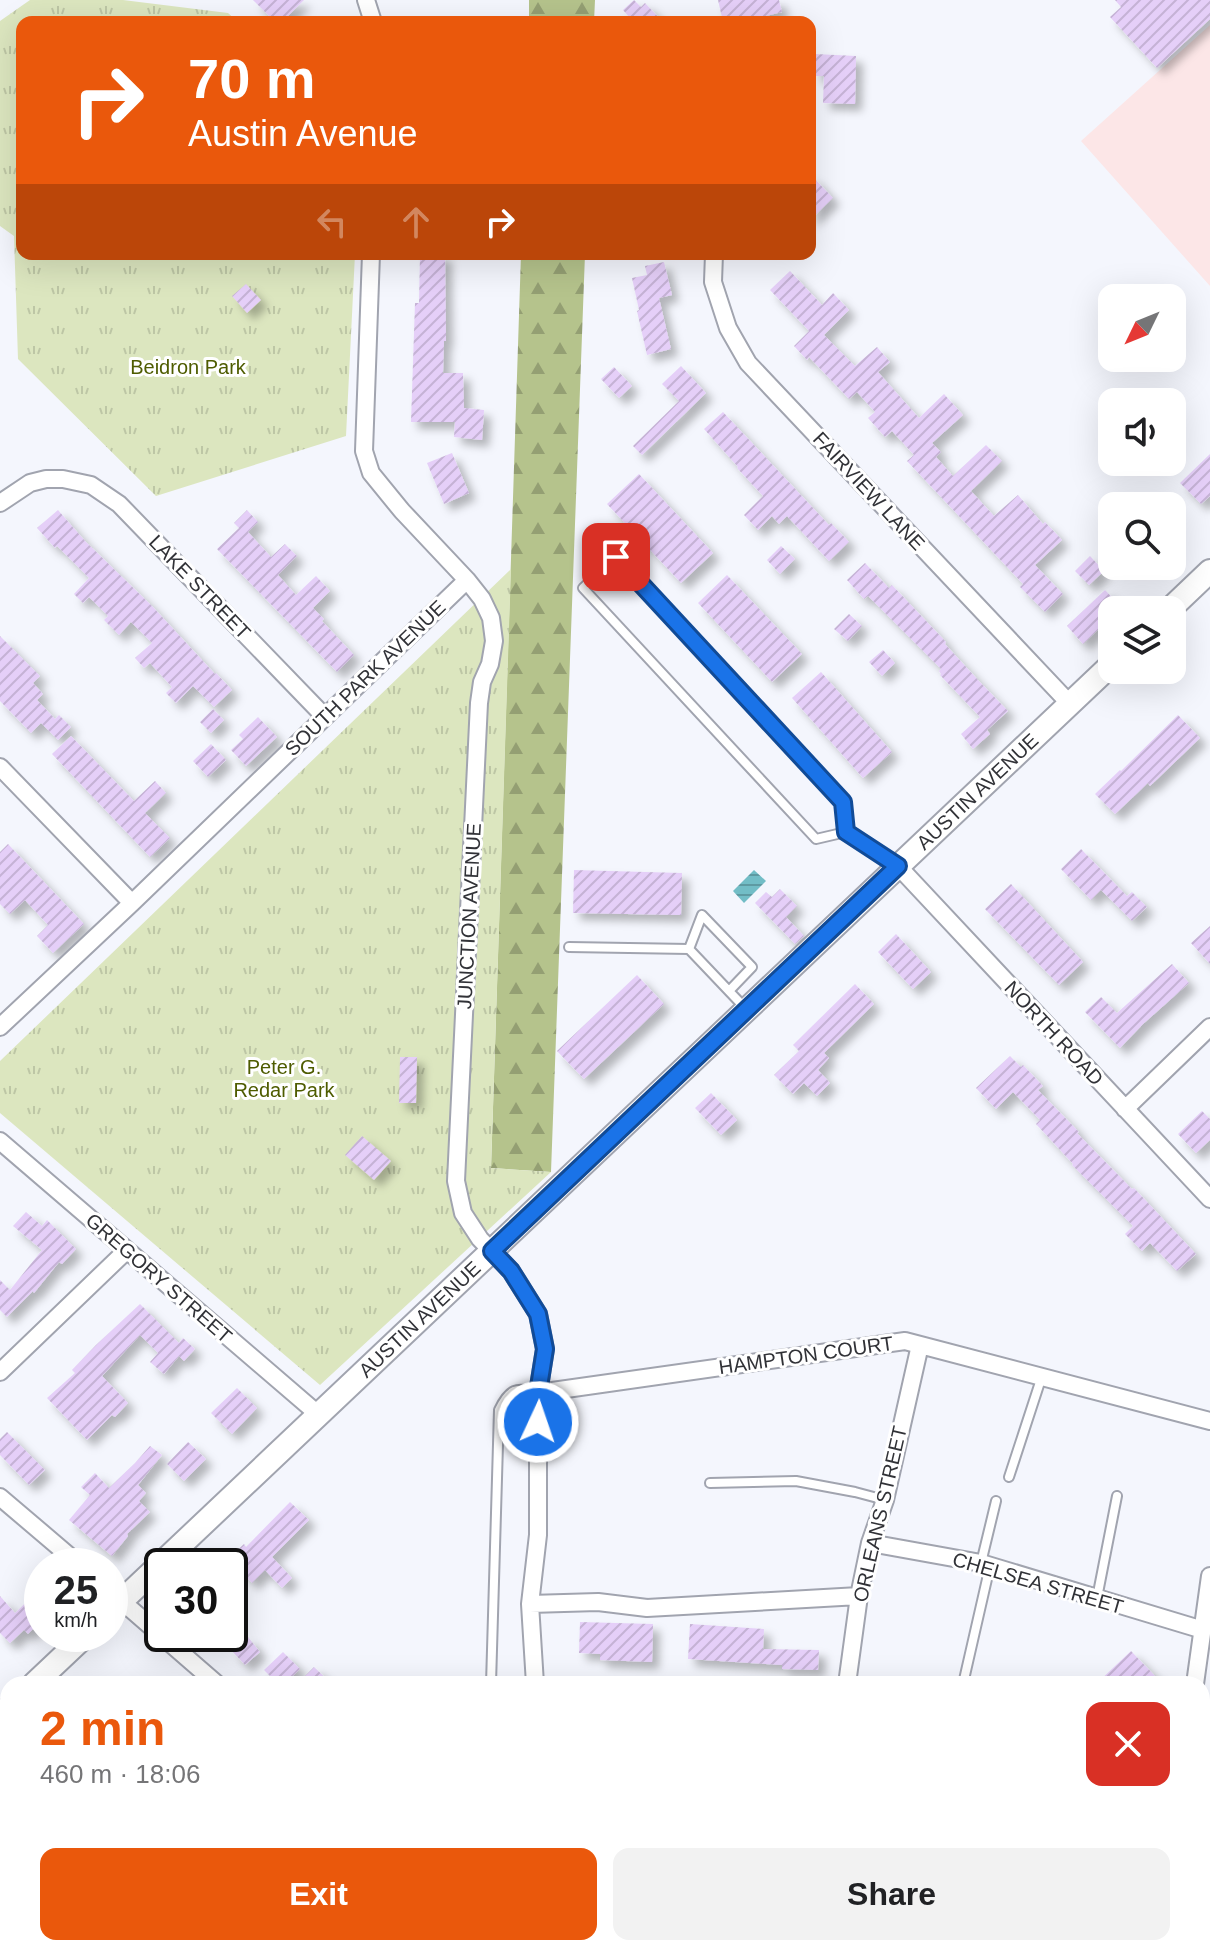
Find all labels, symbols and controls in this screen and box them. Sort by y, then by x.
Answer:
text: 70 m [188,47,316,110]
icon: right [56,48,160,152]
text: Austin Avenue [188,113,418,154]
icon: left [310,200,354,244]
icon: ahead [394,200,438,244]
icon: right [478,200,522,244]
north arrow [1098,284,1186,372]
map controls [1098,284,1186,684]
park label: Beidron Park [130,356,247,378]
button: sound [1098,388,1186,476]
street label: FAIRVIEW LANE [809,428,929,554]
button: search [1098,492,1186,580]
pin [582,523,650,591]
street label: LAKE STREET [145,531,255,643]
icon: arrive [594,535,638,579]
street label: SOUTH PARK AVENUE [280,596,450,760]
button: layers [1098,596,1186,684]
street label: AUSTIN AVENUE [912,729,1043,854]
street label: JUNCTION AVENUE [453,822,485,1010]
street label: NORTH ROAD [1000,976,1108,1090]
park label: Peter G. Redar Park [233,1056,336,1101]
street label: GREGORY STREET [82,1209,236,1347]
street label: AUSTIN AVENUE [354,1257,485,1382]
street label: HAMPTON COURT [717,1332,895,1378]
position arrow [496,1380,580,1464]
street label: ORLEANS STREET [849,1424,911,1604]
speed limit sign: 30 [144,1548,248,1652]
street label: CHELSEA STREET [950,1548,1126,1618]
text: 25 [54,1568,98,1612]
text: km/h [54,1609,98,1631]
text: 2 min [40,1702,165,1755]
button: close [1086,1702,1170,1786]
text: 460 m · 18:06 [40,1759,200,1789]
button: Exit [40,1848,597,1940]
button: Share [613,1848,1170,1940]

